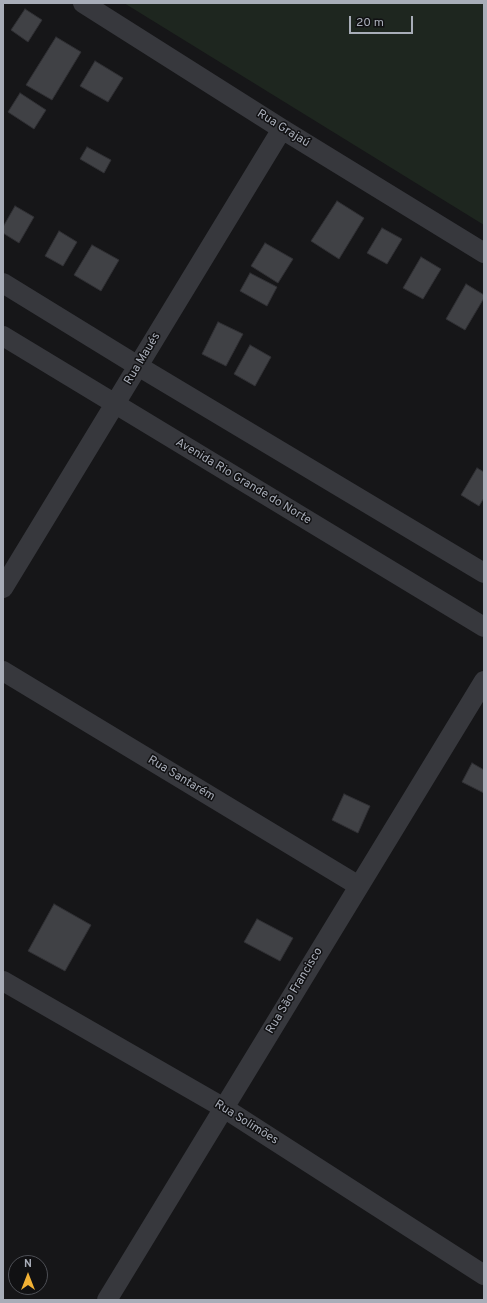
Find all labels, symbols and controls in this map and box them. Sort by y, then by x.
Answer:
scale bar [351,8,415,34]
text: 20 m [356,15,384,31]
street label: Rua Grajaú [254,107,312,151]
street label: Rua Maués [122,330,164,388]
street label: Avenida Rio Grande do Norte [173,436,313,528]
street label: Rua Santarém [145,753,217,805]
street label: Rua São Francisco [264,945,326,1037]
street label: Rua Solimões [211,1098,281,1148]
north arrow [8,1255,48,1295]
text: N [24,1257,32,1271]

